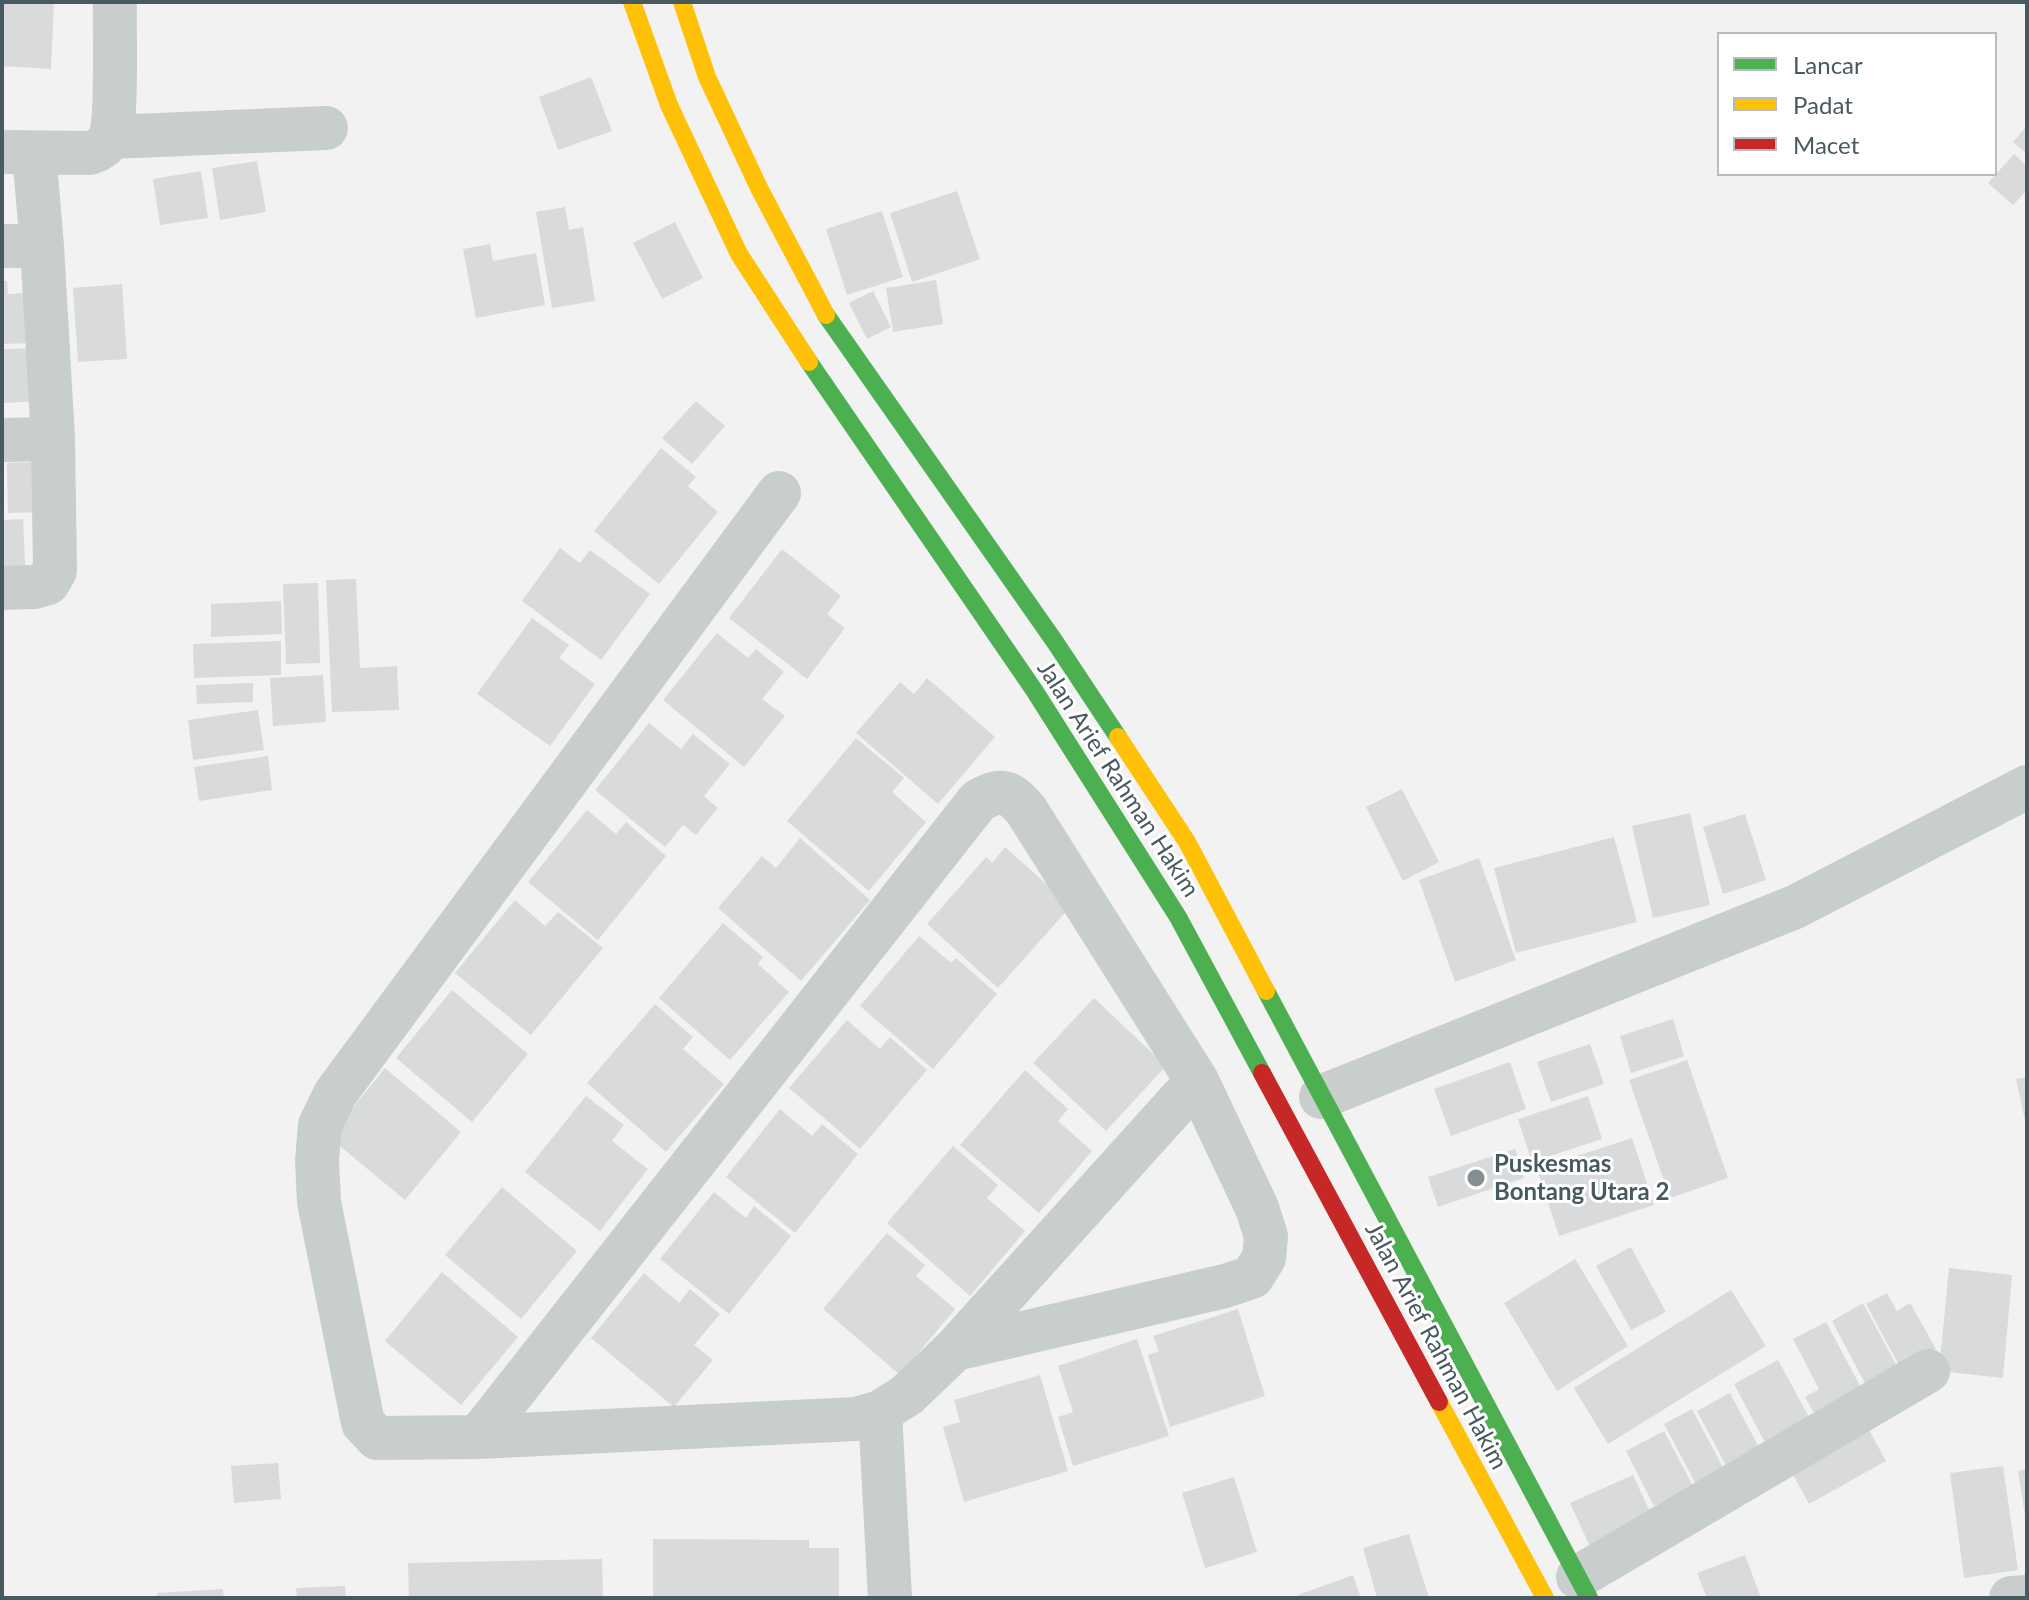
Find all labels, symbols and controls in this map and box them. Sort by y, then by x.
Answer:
legend [1717,32,1997,176]
text: Lancar [1793,50,1863,79]
text: Padat [1793,90,1853,119]
text: Macet [1793,130,1859,159]
street label: Jalan Arief Rahman Hakim [1031,656,1205,902]
place label: Puskesmas Bontang Utara 2 [1494,1150,1669,1206]
marker: Puskesmas Bontang Utara 2 [1465,1167,1487,1189]
street label: Jalan Arief Rahman Hakim [1359,1218,1513,1474]

